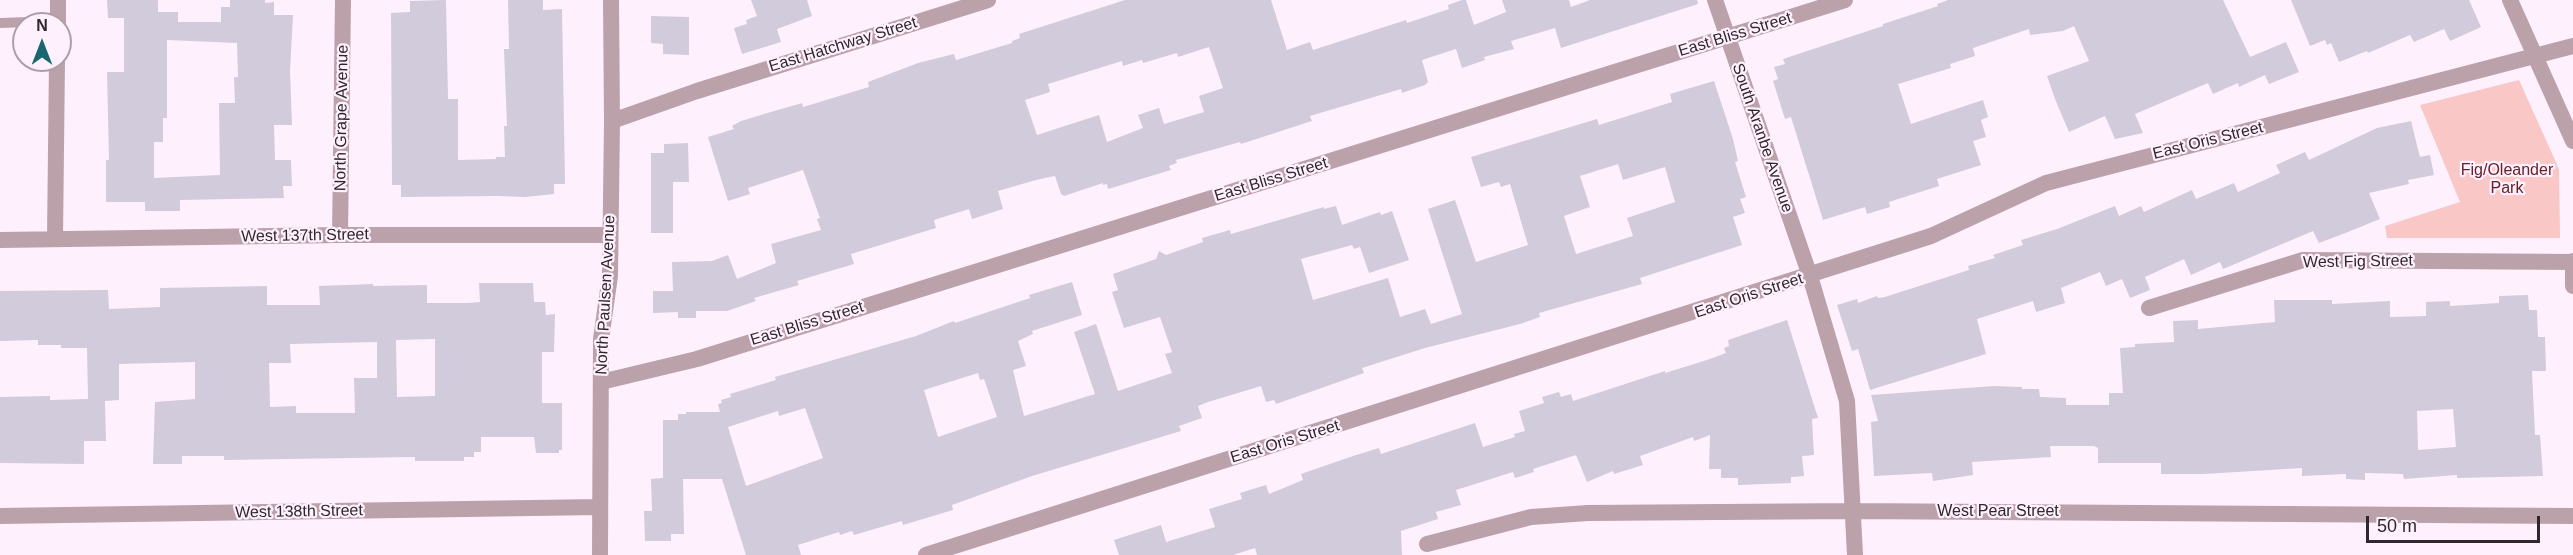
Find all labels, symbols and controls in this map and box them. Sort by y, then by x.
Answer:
street label: East Bliss Street [1676,9,1794,61]
north arrow [12,12,72,72]
street label: East Hatchway Street [767,13,919,77]
text: N [36,17,48,34]
street label: North Grape Avenue [331,45,353,191]
street label: South Aranbe Avenue [1727,61,1797,215]
street label: East Oris Street [2151,118,2265,164]
street label: East Bliss Street [1212,154,1330,206]
park label: Fig/Oleander Park [2461,161,2553,199]
street label: North Paulsen Avenue [592,215,620,375]
street label: West 137th Street [241,225,369,247]
street label: West Fig Street [2303,251,2413,273]
street label: East Oris Street [1692,269,1806,323]
street label: East Bliss Street [748,298,866,350]
street label: East Oris Street [1228,416,1342,468]
street label: West 138th Street [235,501,363,523]
street label: West Pear Street [1937,502,2059,522]
scale bar [2369,504,2543,542]
text: 50 m [2377,516,2417,536]

